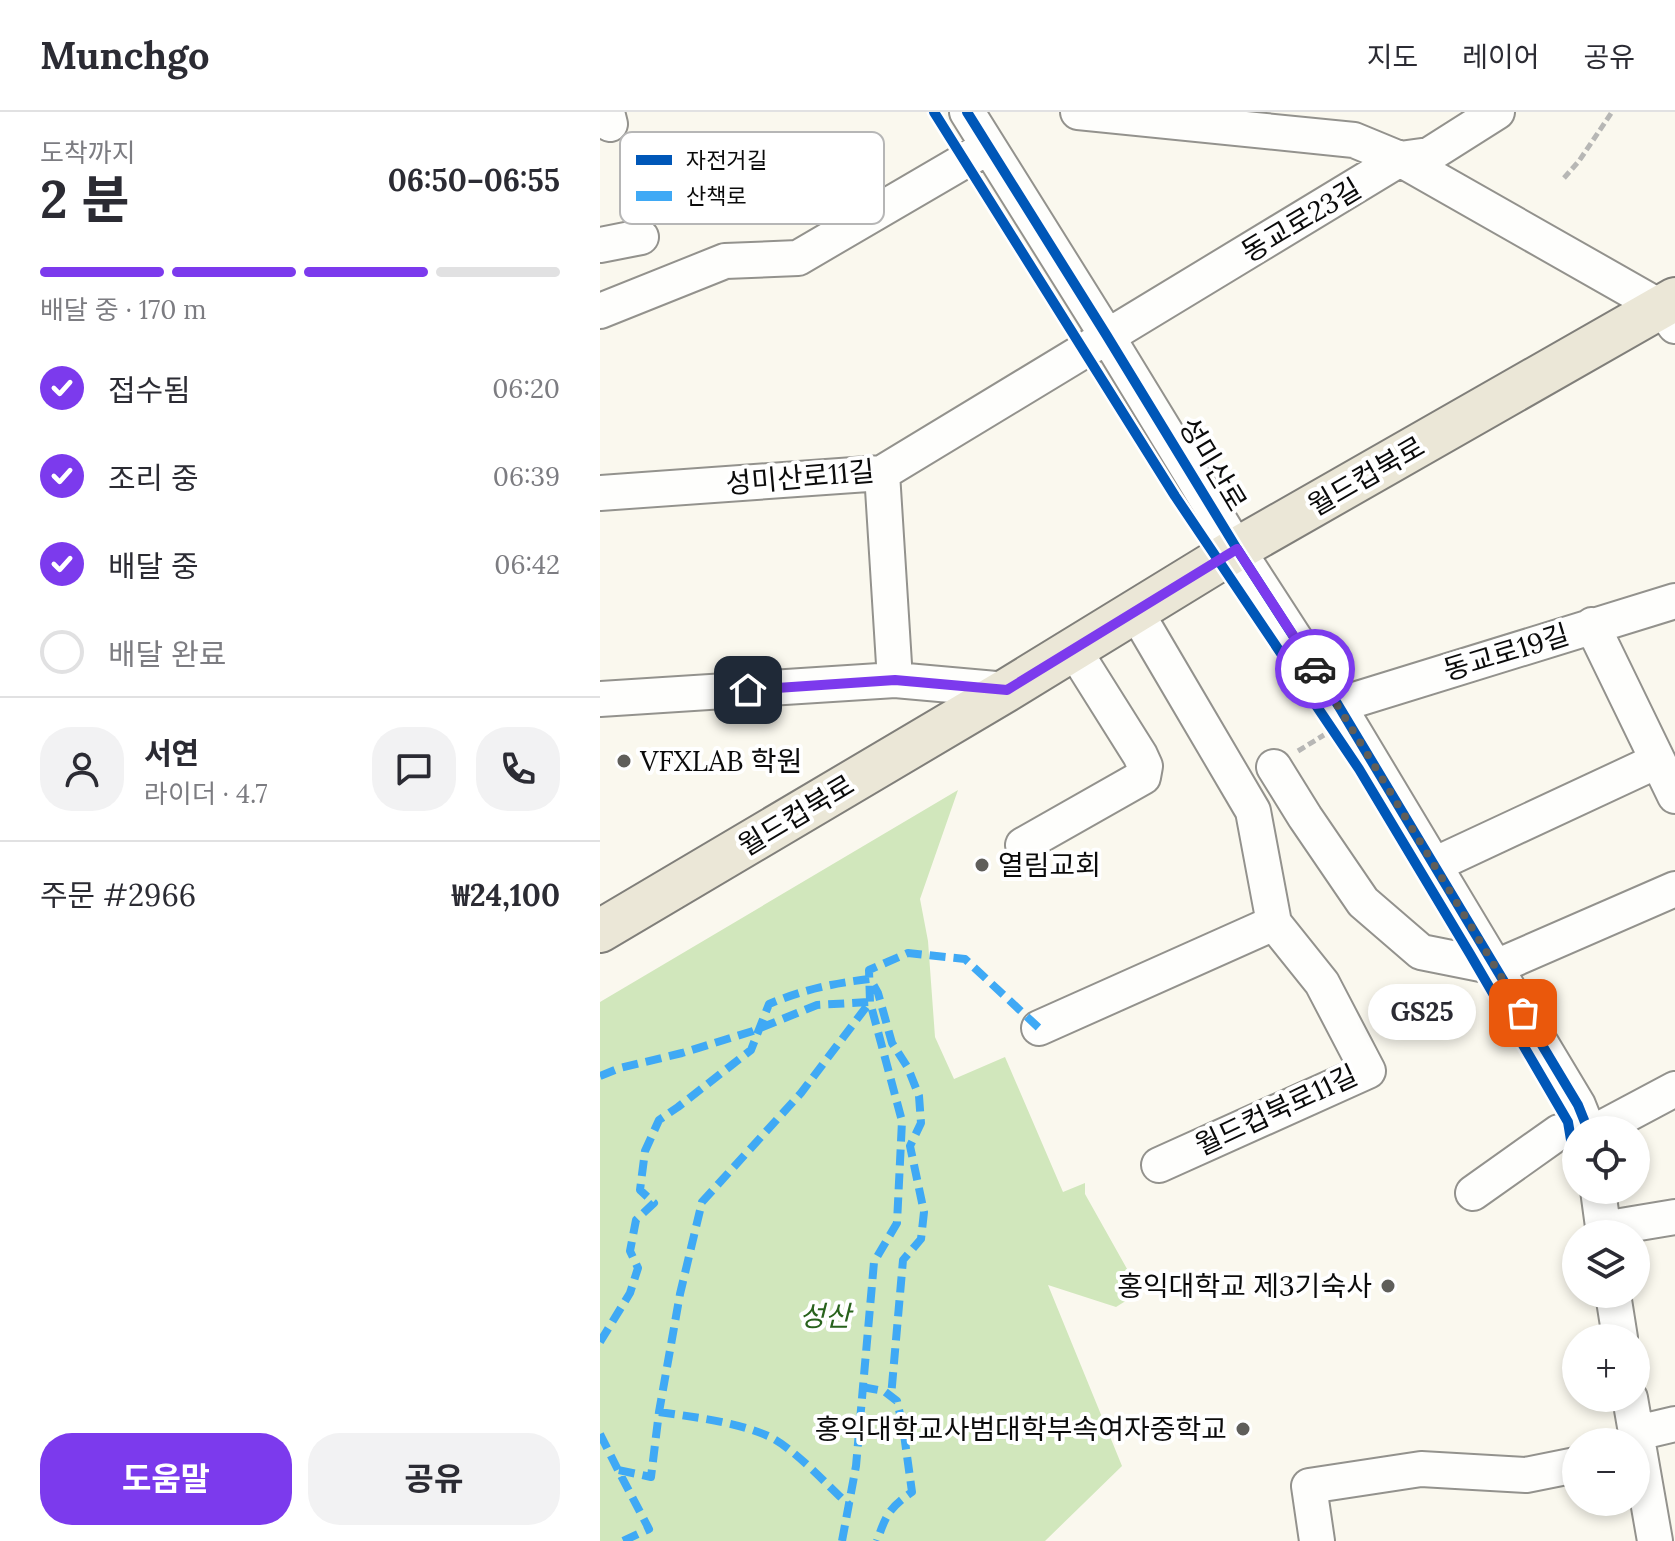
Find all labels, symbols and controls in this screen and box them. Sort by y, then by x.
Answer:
text: Munchgo [40,31,209,79]
text: 지도 [1367,39,1418,75]
text: 레이어 [1462,39,1539,75]
text: 공유 [1583,39,1635,75]
legend [620,132,884,224]
text: 도착까지 [40,136,136,169]
text: 자전거길 [686,146,767,174]
text: 06:50–06:55 [388,161,560,199]
text: 2 분 [40,166,129,232]
street label: 동교로23길 [1235,170,1367,270]
text: 산책로 [686,182,747,210]
text: 배달 중 · 170 m [40,293,206,326]
icon: check [40,366,84,410]
text: 접수됨 [108,371,191,409]
text: 06:20 [492,372,560,405]
street label: 성미산로 [1171,411,1255,517]
street label: 월드컵북로 [1301,428,1431,524]
street label: 성미산로11길 [724,453,876,501]
icon: check [40,454,84,498]
text: 조리 중 [108,459,199,497]
text: 06:39 [493,460,560,493]
icon: check [40,542,84,586]
text: 배달 중 [108,547,199,585]
text: 06:42 [494,548,560,581]
street label: 동교로19길 [1439,616,1573,688]
courier [1275,629,1355,709]
text: 배달 완료 [108,635,226,673]
icon: car [1293,647,1337,691]
pin [714,656,782,724]
icon: home [726,668,770,712]
button: person [40,727,124,811]
button: chat [372,727,456,811]
button: phone [476,727,560,811]
text: 서연 [144,734,199,772]
place label: VFXLAB 학원 [639,743,802,779]
marker: VFXLAB 학원 [615,752,633,770]
street label: 월드컵북로 [732,766,860,864]
text: 라이더 · 4.7 [144,777,268,810]
place label: 열림교회 [998,847,1101,883]
marker: 열림교회 [973,856,991,874]
text: 주문 #2966 [40,876,196,914]
text: ₩24,100 [452,876,560,914]
pin [1489,979,1557,1047]
callout: GS25 [1367,985,1475,1041]
icon: bag [1501,991,1545,1035]
text: GS25 [1390,995,1454,1028]
street label: 월드컵북로11길 [1189,1057,1363,1163]
map controls [1562,1116,1650,1516]
button: locate [1562,1116,1650,1204]
button: layers [1562,1220,1650,1308]
place label: 홍익대학교 제3기숙사 [1117,1268,1372,1304]
marker: 홍익대학교 제3기숙사 [1379,1277,1397,1295]
park label: 성산 [799,1298,854,1334]
button: + [1562,1324,1650,1412]
place label: 홍익대학교사범대학부속여자중학교 [815,1411,1227,1447]
marker: 홍익대학교사범대학부속여자중학교 [1234,1420,1252,1438]
button: − [1562,1428,1650,1516]
button: 도움말 [40,1433,292,1525]
button: 공유 [308,1433,560,1525]

